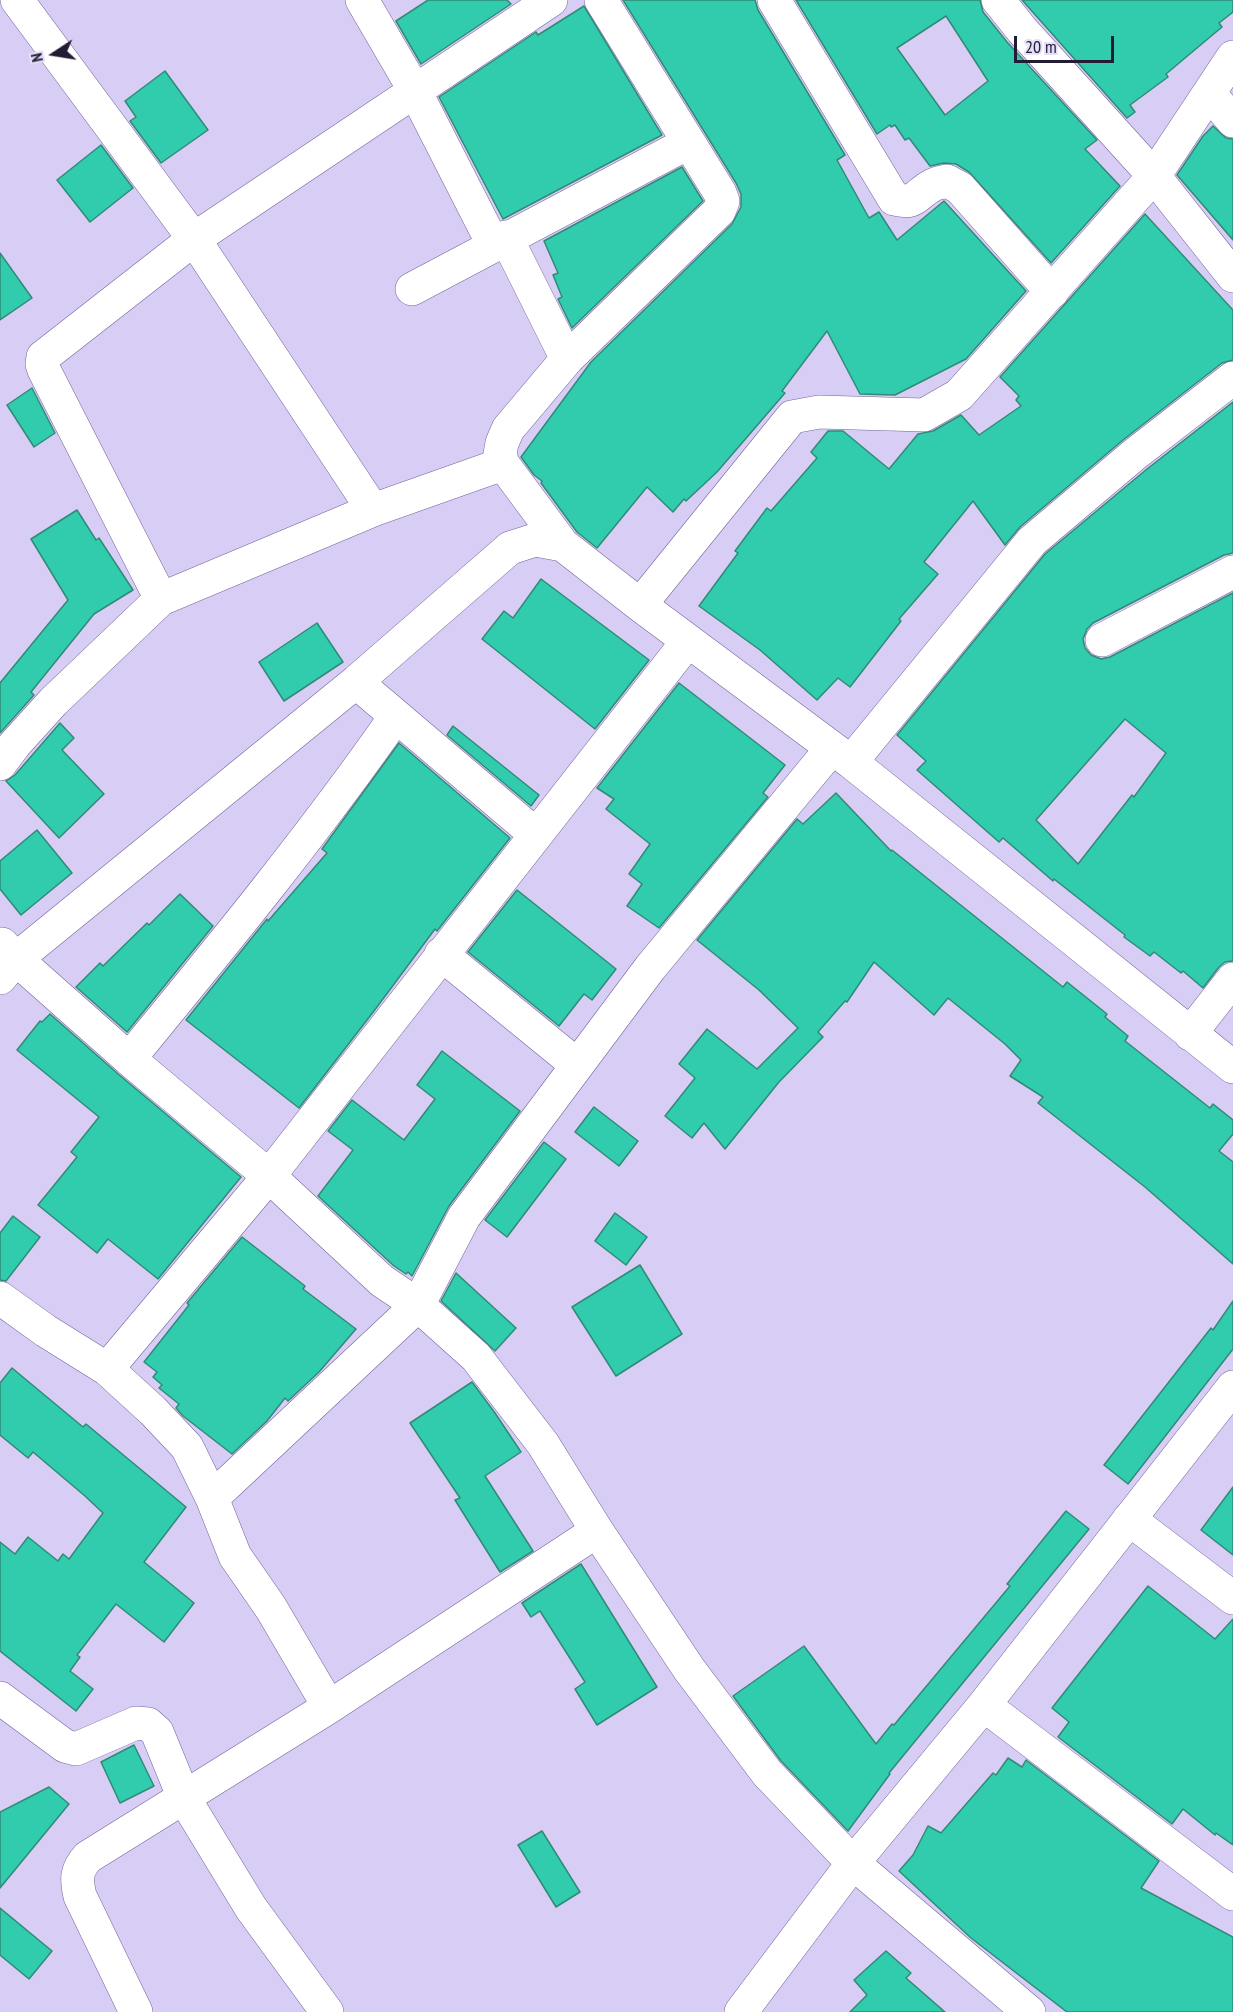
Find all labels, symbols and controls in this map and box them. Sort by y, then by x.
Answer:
north arrow [24,24,84,84]
scale bar [1017,24,1118,62]
text: 20 m [1025,35,1057,58]
text: N [26,51,47,64]

